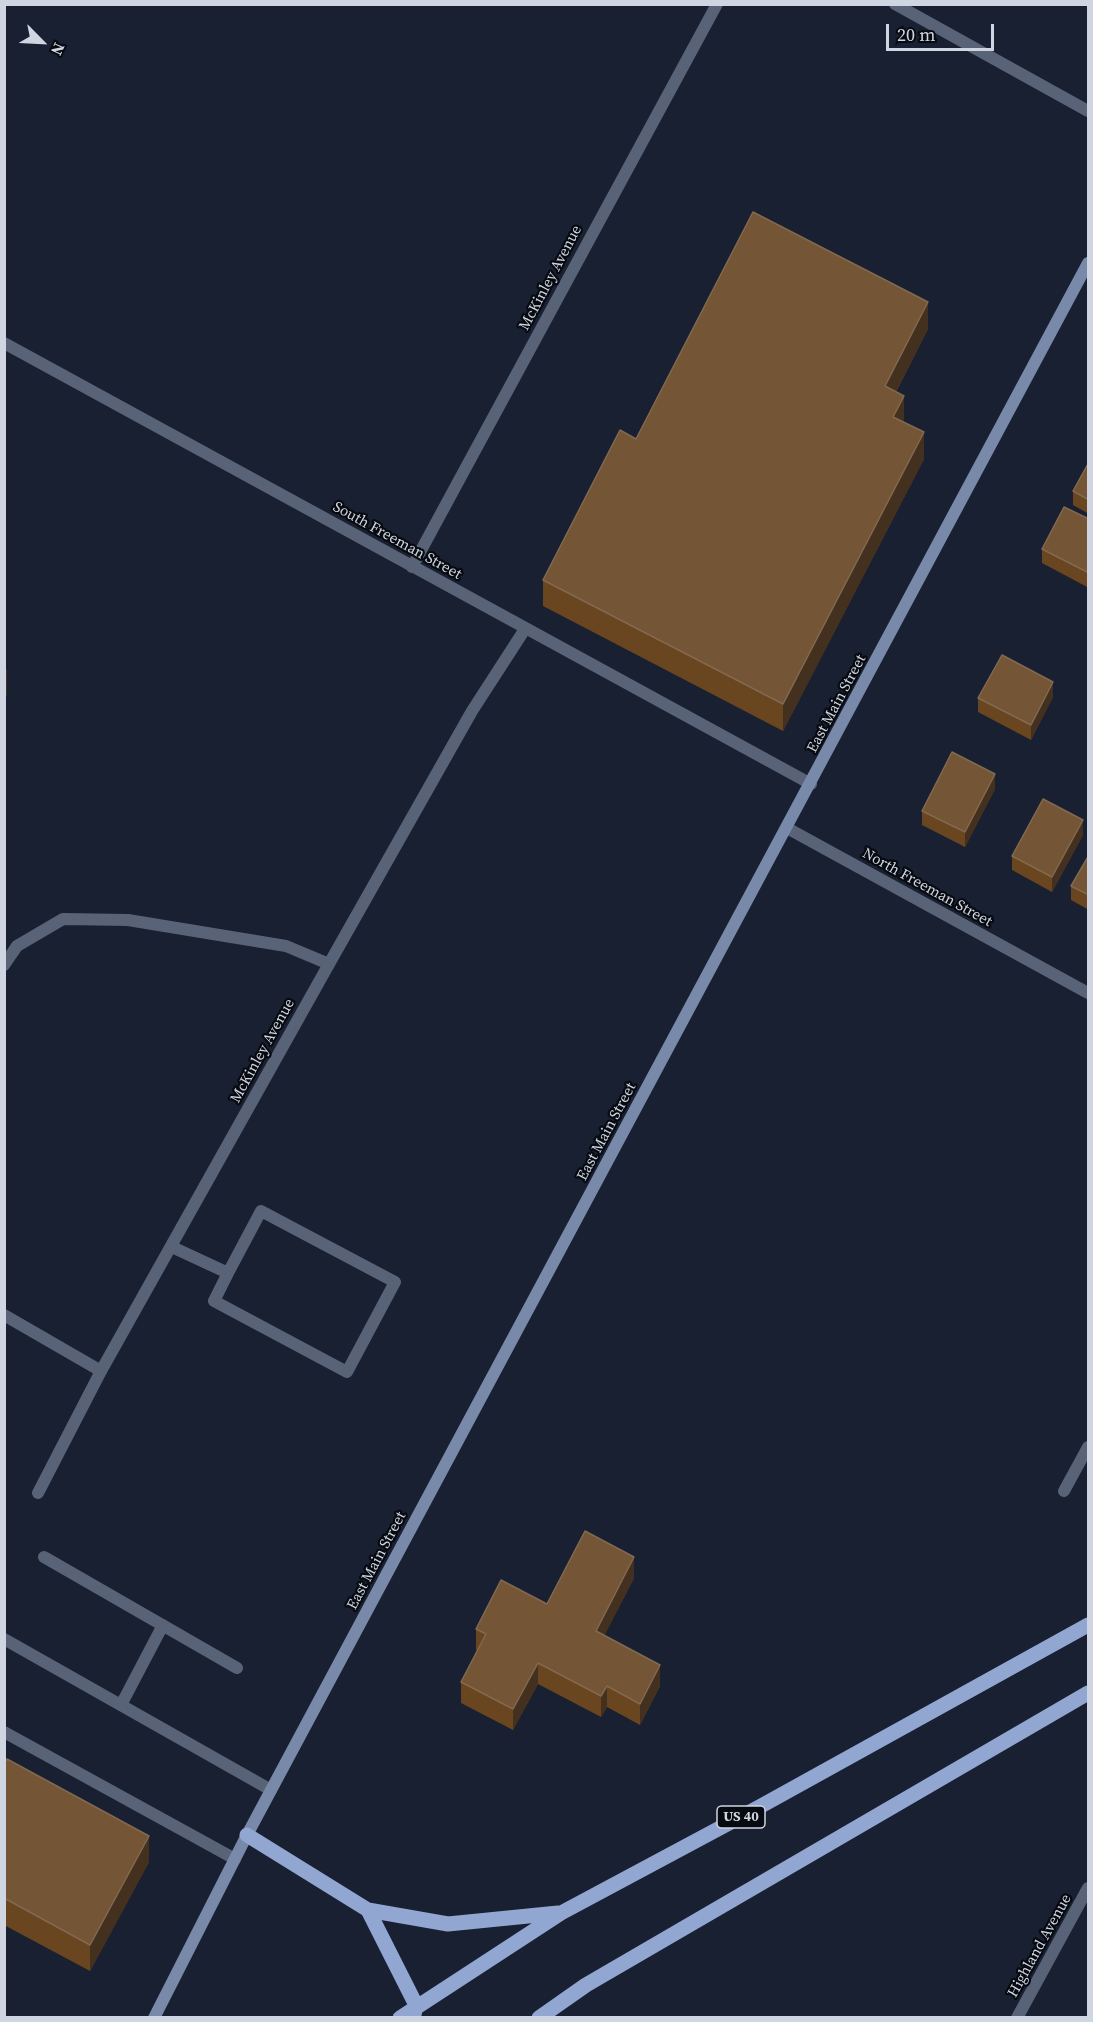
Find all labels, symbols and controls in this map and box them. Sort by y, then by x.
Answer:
north arrow [12,12,72,72]
scale bar [889,12,997,50]
text: 20 m [897,22,935,47]
text: N [46,40,71,59]
street label: McKinley Avenue [516,222,586,334]
street label: South Freeman Street [330,498,464,584]
street label: East Main Street [804,652,870,756]
street label: North Freeman Street [859,845,995,931]
street label: McKinley Avenue [227,996,299,1106]
street label: East Main Street [574,1080,640,1184]
street label: East Main Street [344,1509,410,1613]
road number: US 40 [717,1806,765,1828]
street label: Highland Avenue [1004,1891,1076,2001]

